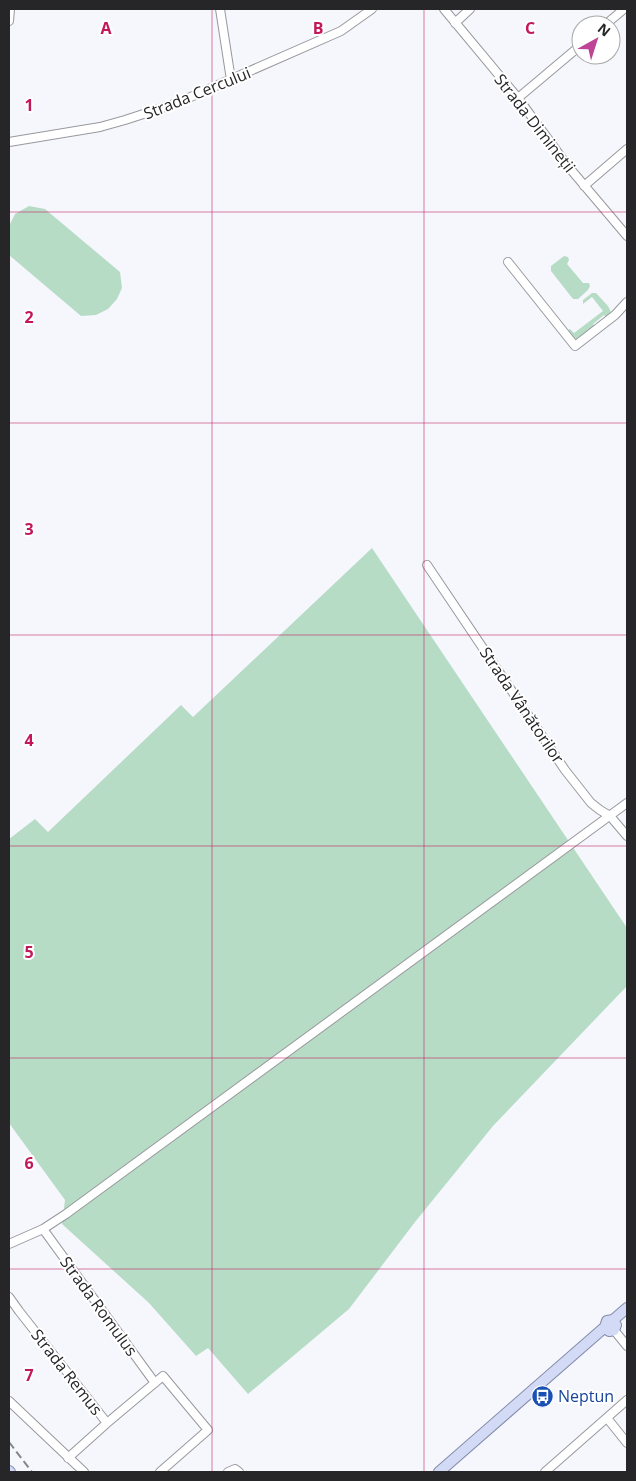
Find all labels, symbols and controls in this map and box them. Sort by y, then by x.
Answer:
north arrow [571,15,621,65]
text: A [100,17,112,39]
text: B [313,17,323,39]
text: C [525,17,535,39]
text: N [594,19,615,40]
street label: Strada Cercului [140,62,254,124]
street label: Strada Dimineții [489,69,581,177]
text: 1 [24,94,34,116]
text: 2 [24,306,34,328]
text: 3 [24,518,34,540]
street label: Strada Vânătorilor [475,642,569,768]
text: 4 [24,729,34,751]
text: 5 [24,941,34,963]
text: 6 [24,1152,34,1174]
street label: Strada Romulus [55,1252,143,1360]
street label: Strada Remus [26,1324,108,1420]
text: 7 [24,1364,34,1386]
bus stop icon: Neptun [530,1384,554,1408]
place label: Neptun [558,1385,614,1407]

